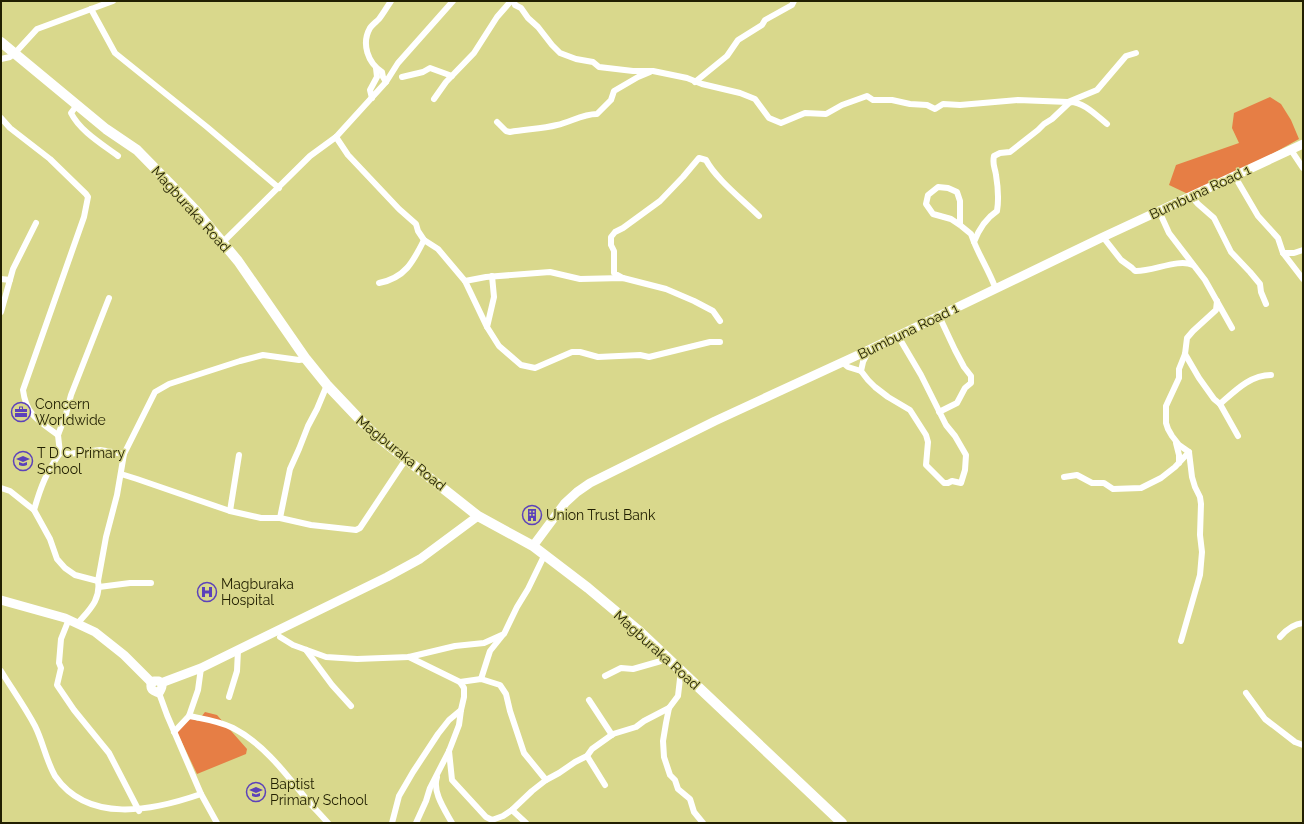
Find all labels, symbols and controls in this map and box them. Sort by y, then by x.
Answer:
street label: Bumbuna Road 1 [1147,162,1253,222]
street label: Magburaka Road [148,163,234,255]
street label: Bumbuna Road 1 [855,300,961,362]
place label: Concern Worldwide [35,396,106,428]
office icon: Concern Worldwide [10,401,32,423]
street label: Magburaka Road [353,412,449,494]
place label: T D C Primary School [37,445,126,477]
school or university icon: T D C Primary School [12,450,34,472]
building icon: Union Trust Bank [521,504,543,526]
place label: Union Trust Bank [546,507,656,523]
place label: Magburaka Hospital [221,576,294,608]
hospital icon: Magburaka Hospital [196,581,218,603]
street label: Magburaka Road [611,607,703,693]
place label: Baptist Primary School [270,776,368,808]
school or university icon: Baptist Primary School [245,781,267,803]

